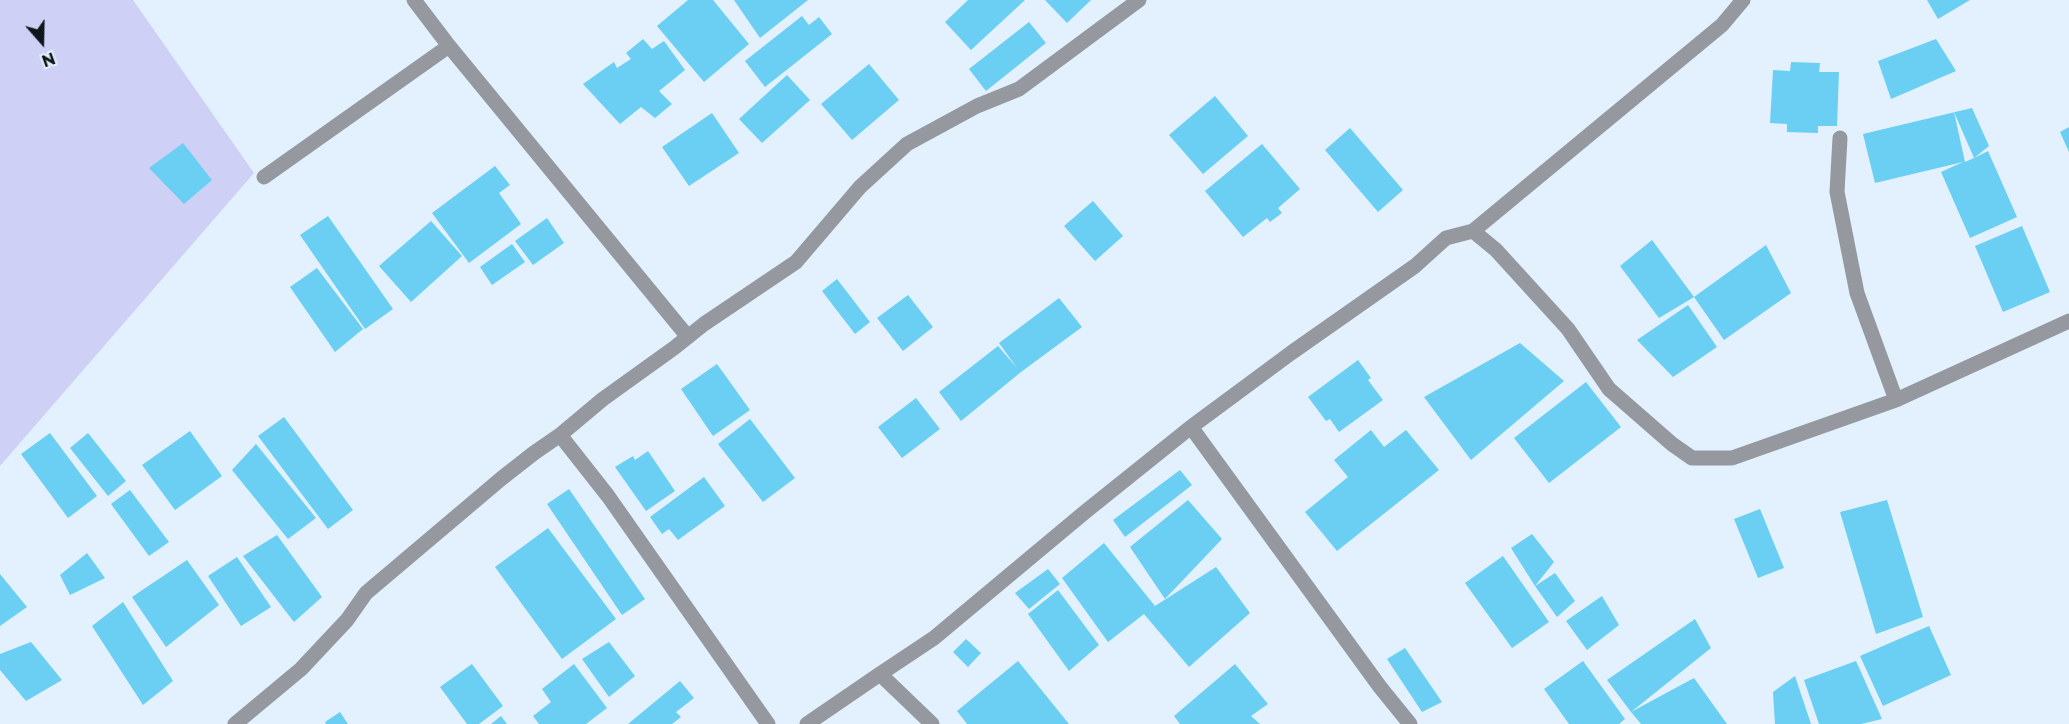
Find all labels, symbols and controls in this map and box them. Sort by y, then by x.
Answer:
north arrow [12,12,72,72]
text: N [39,48,58,71]

